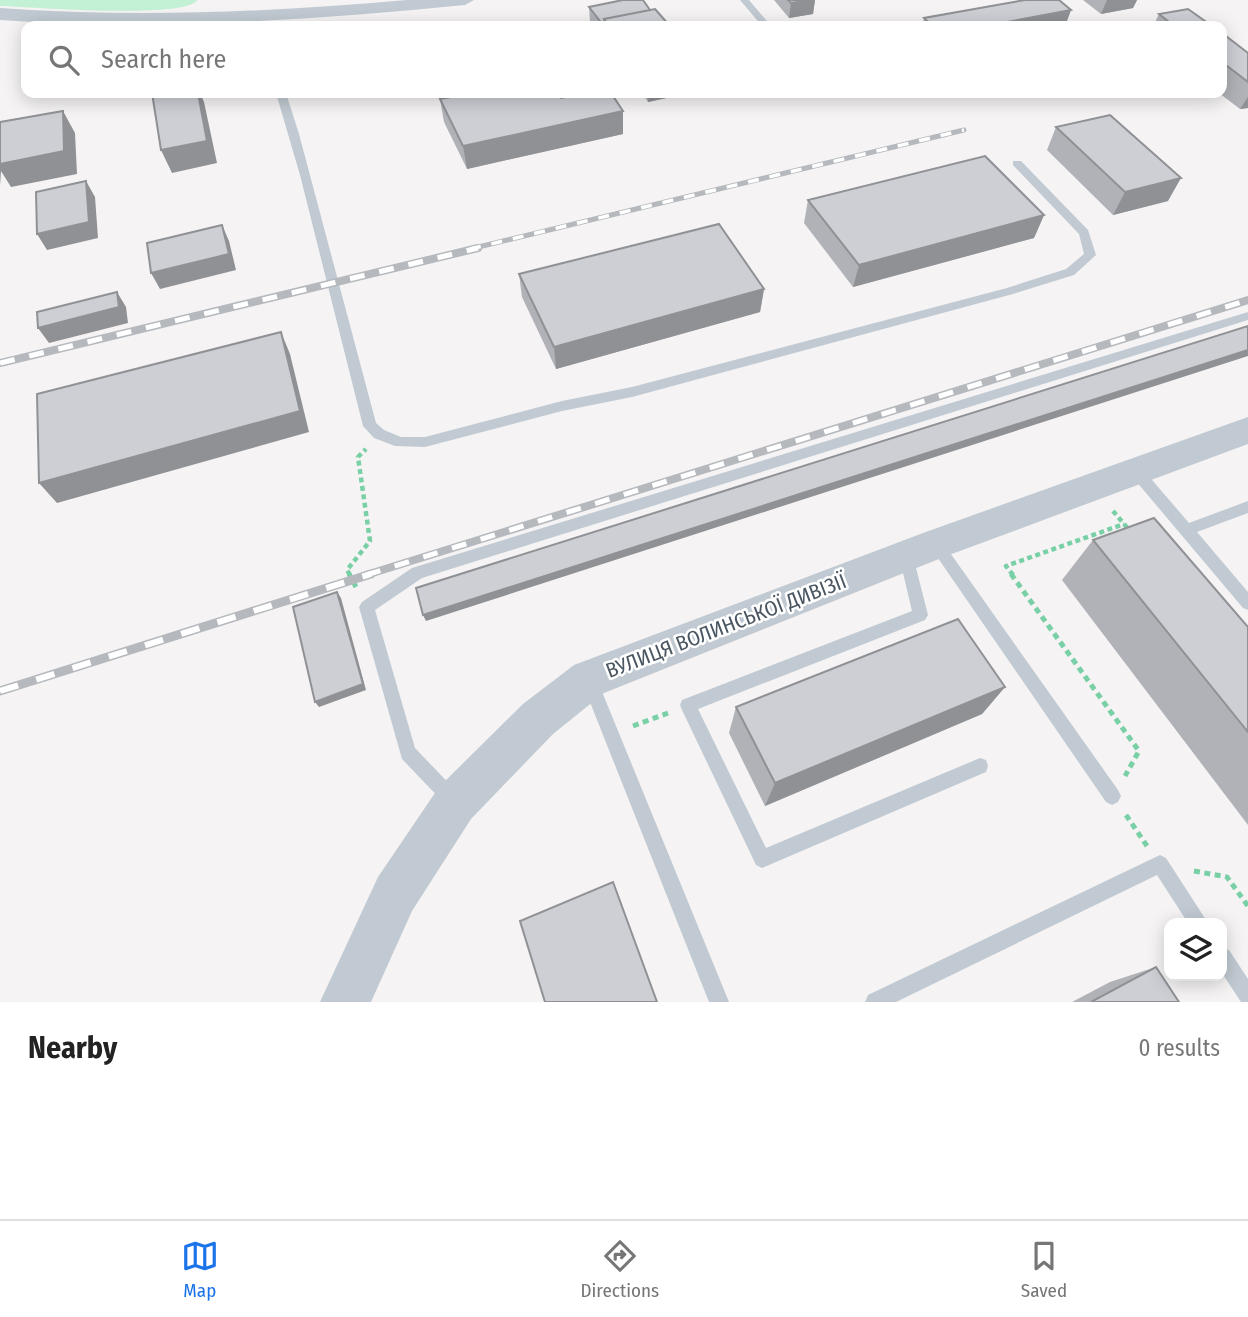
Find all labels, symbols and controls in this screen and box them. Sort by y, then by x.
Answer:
search box [21,21,1227,98]
icon: search [45,41,83,79]
text: Search here [101,44,226,75]
street label: ВУЛИЦЯ ВОЛИНСЬКОЇ ДИВІЗІЇ [602,568,850,684]
map controls [1164,918,1227,981]
button: layers [1164,918,1227,981]
text: Nearby [28,1030,117,1066]
text: 0 results [1139,1034,1220,1062]
tab: Map [181,1237,219,1302]
tab: Directions [581,1237,659,1302]
tab: Saved [1021,1237,1067,1302]

